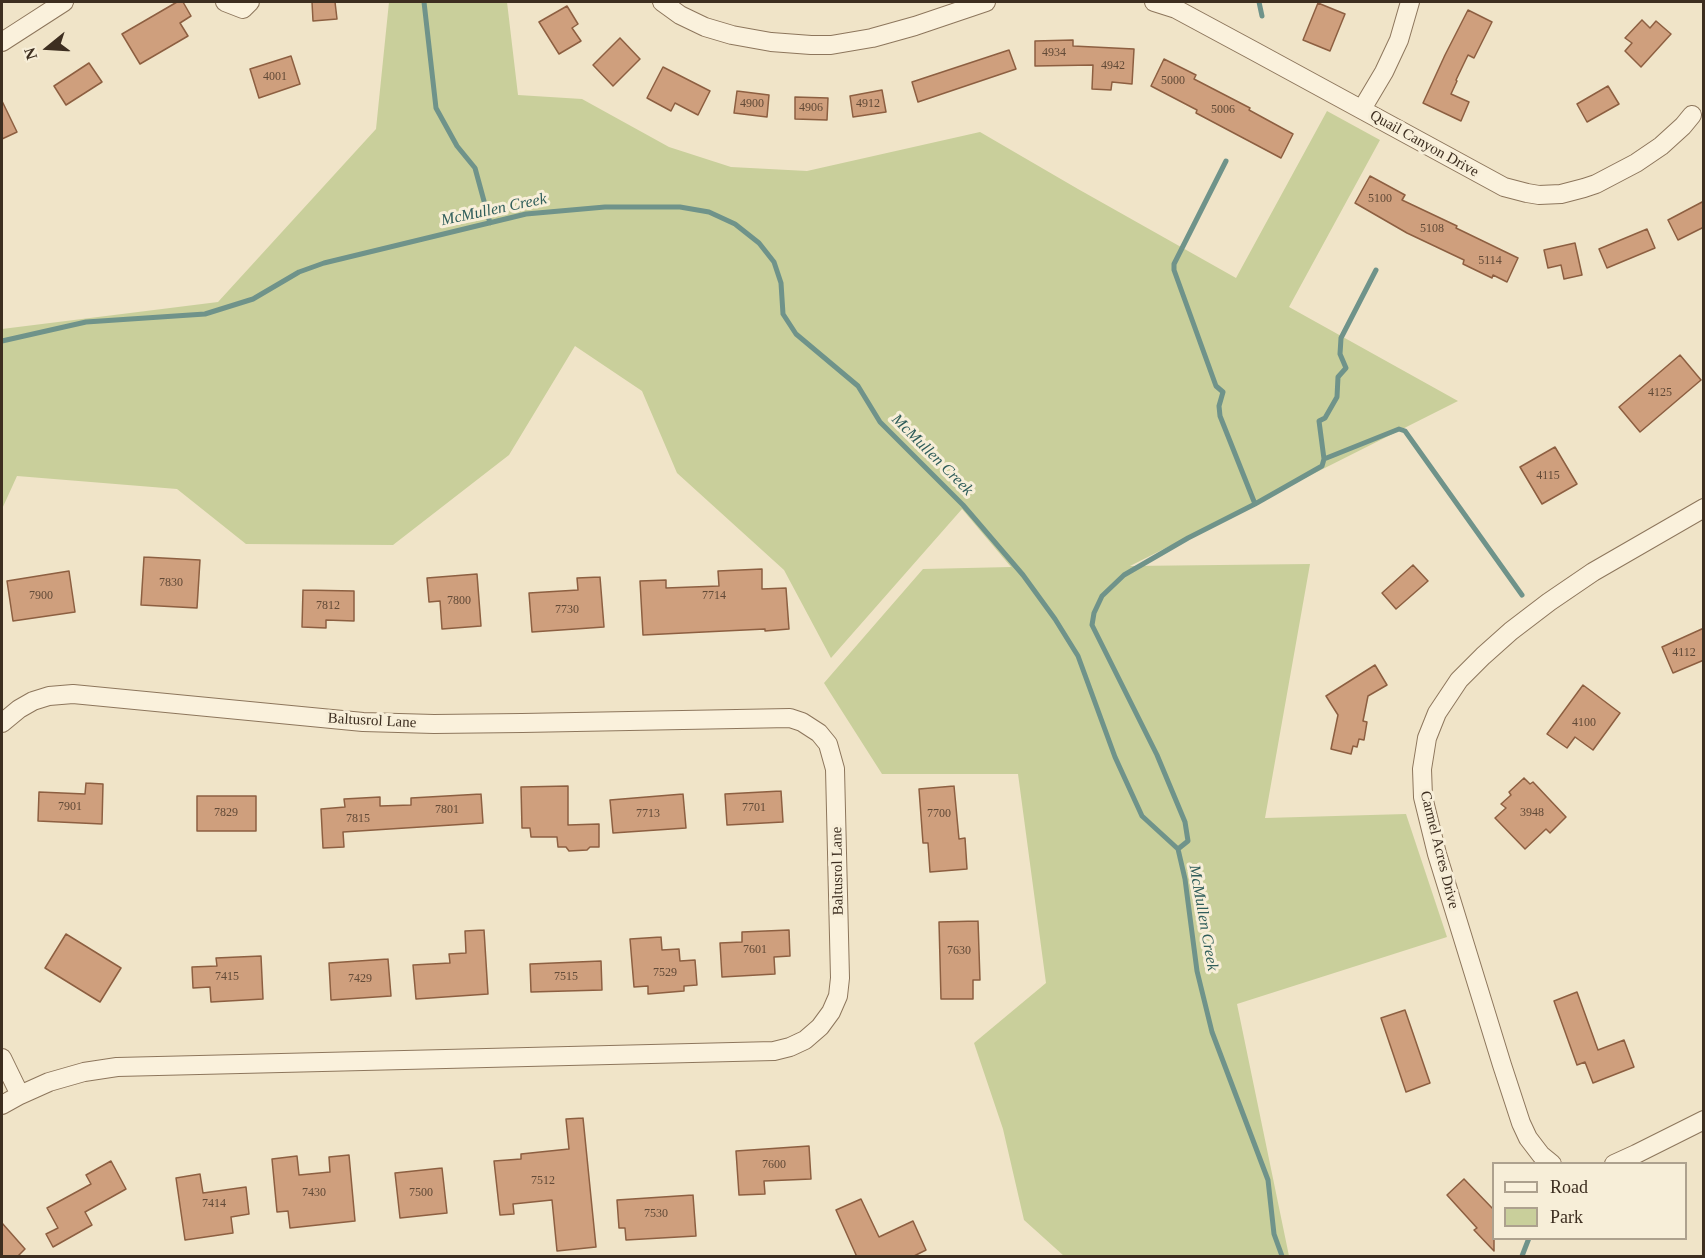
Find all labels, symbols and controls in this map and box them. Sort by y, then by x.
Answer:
north arrow [18,18,78,78]
text: N [21,46,40,62]
house number: 4934 [1042,46,1066,60]
house number: 4942 [1101,59,1125,73]
house number: 4001 [263,70,287,84]
house number: 5000 [1161,74,1185,88]
house number: 4900 [740,97,764,111]
house number: 4912 [856,97,880,111]
house number: 4906 [799,101,823,115]
house number: 5006 [1211,103,1235,117]
street label: Quail Canyon Drive [1366,107,1482,181]
water label: McMullen Creek [439,189,549,231]
house number: 5100 [1368,192,1392,206]
house number: 5108 [1420,222,1444,236]
house number: 5114 [1478,254,1502,268]
house number: 4125 [1648,386,1672,400]
water label: McMullen Creek [887,410,977,500]
house number: 4115 [1536,469,1560,483]
house number: 7830 [159,576,183,590]
house number: 7900 [29,589,53,603]
house number: 7714 [702,589,726,603]
house number: 7800 [447,594,471,608]
house number: 7812 [316,599,340,613]
house number: 7730 [555,603,579,617]
house number: 4112 [1672,646,1696,660]
street label: Baltusrol Lane [327,710,417,732]
house number: 4100 [1572,716,1596,730]
street label: Carmel Acres Drive [1416,789,1462,911]
house number: 7901 [58,800,82,814]
house number: 7701 [742,801,766,815]
house number: 7801 [435,803,459,817]
house number: 7829 [214,806,238,820]
house number: 3948 [1520,806,1544,820]
house number: 7713 [636,807,660,821]
house number: 7700 [927,807,951,821]
house number: 7815 [346,812,370,826]
street label: Baltusrol Lane [828,826,848,916]
water label: McMullen Creek [1184,863,1222,973]
house number: 7601 [743,943,767,957]
house number: 7630 [947,944,971,958]
house number: 7529 [653,966,677,980]
house number: 7415 [215,970,239,984]
house number: 7515 [554,970,578,984]
house number: 7429 [348,972,372,986]
house number: 7600 [762,1158,786,1172]
legend [1492,1162,1687,1240]
house number: 7512 [531,1174,555,1188]
text: Road [1550,1177,1588,1197]
house number: 7430 [302,1186,326,1200]
house number: 7500 [409,1186,433,1200]
house number: 7414 [202,1197,226,1211]
house number: 7530 [644,1207,668,1221]
text: Park [1550,1207,1583,1227]

